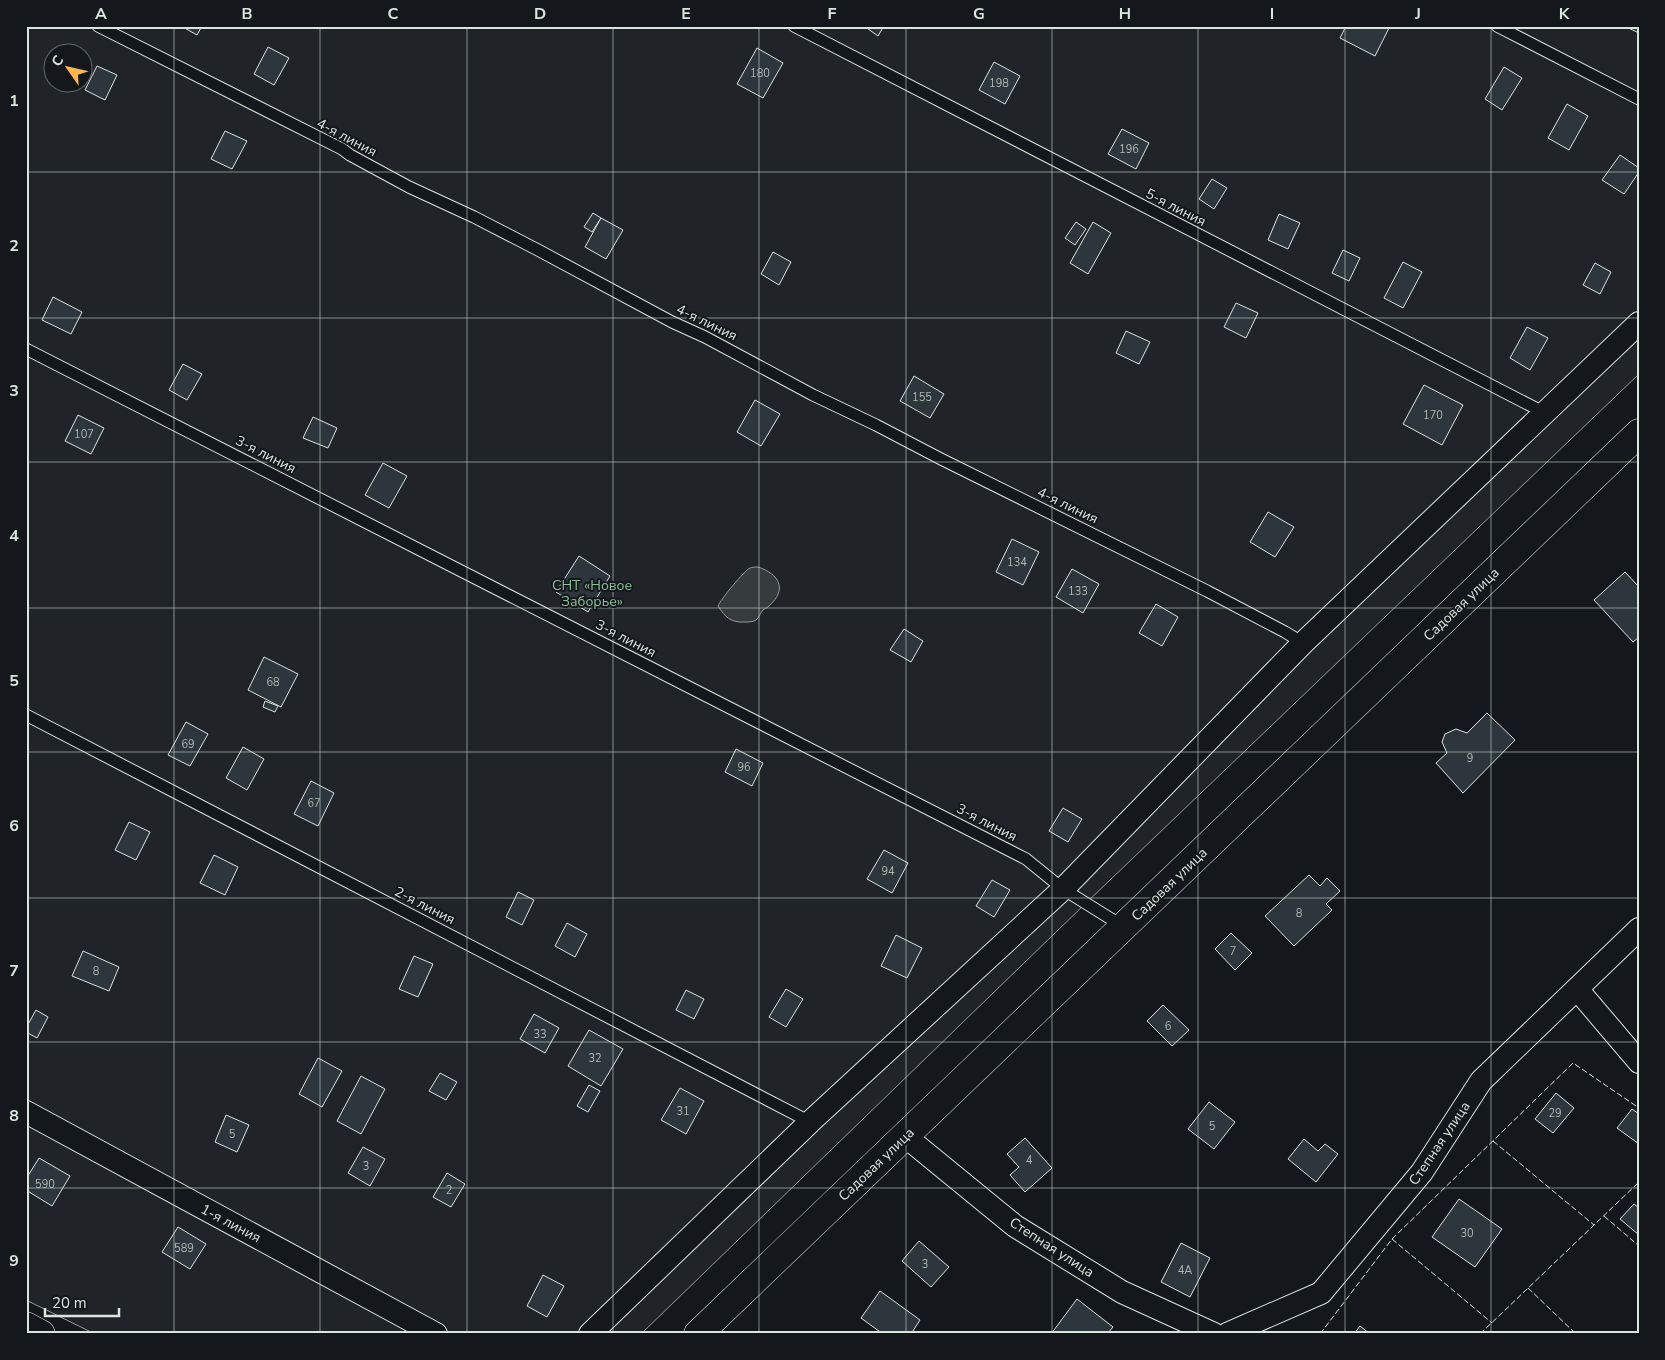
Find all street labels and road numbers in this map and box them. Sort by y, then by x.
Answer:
street label: 4-я линия [313,114,380,161]
street label: 5-я линия [1142,184,1209,231]
street label: 4-я линия [673,300,740,345]
street label: 3-я линия [232,431,299,478]
street label: 4-я линия [1034,483,1101,528]
street label: Садовая улица [1419,563,1503,645]
street label: 3-я линия [592,615,659,662]
street label: 3-я линия [953,799,1020,846]
street label: Садовая улица [1127,843,1211,925]
street label: 2-я линия [391,882,458,929]
street label: Степная улица [1404,1098,1475,1189]
street label: Садовая улица [834,1123,918,1205]
street label: 1-я линия [197,1200,264,1247]
street label: Степная улица [1006,1213,1098,1282]

